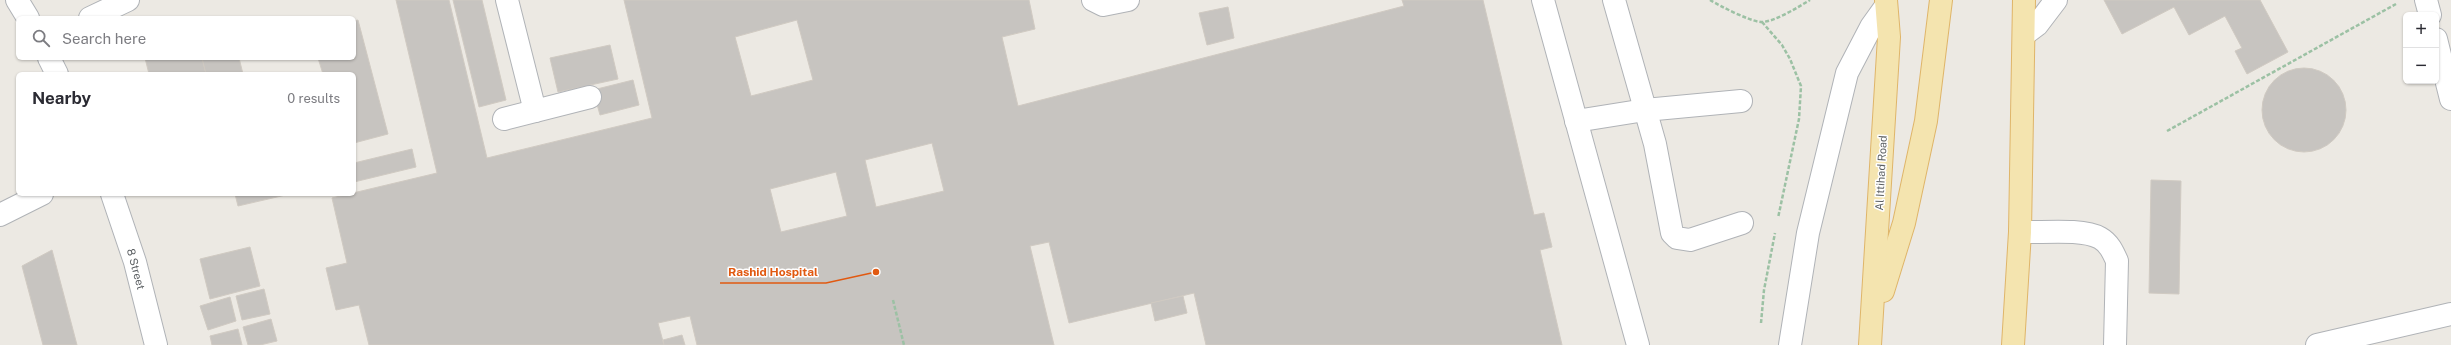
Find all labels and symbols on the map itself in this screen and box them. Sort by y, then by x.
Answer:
street label: Al Ittihad Road [1873,135,1889,211]
street label: 8 Street [125,247,147,291]
callout: Rashid Hospital [720,259,826,283]
text: Rashid Hospital [728,265,818,279]

